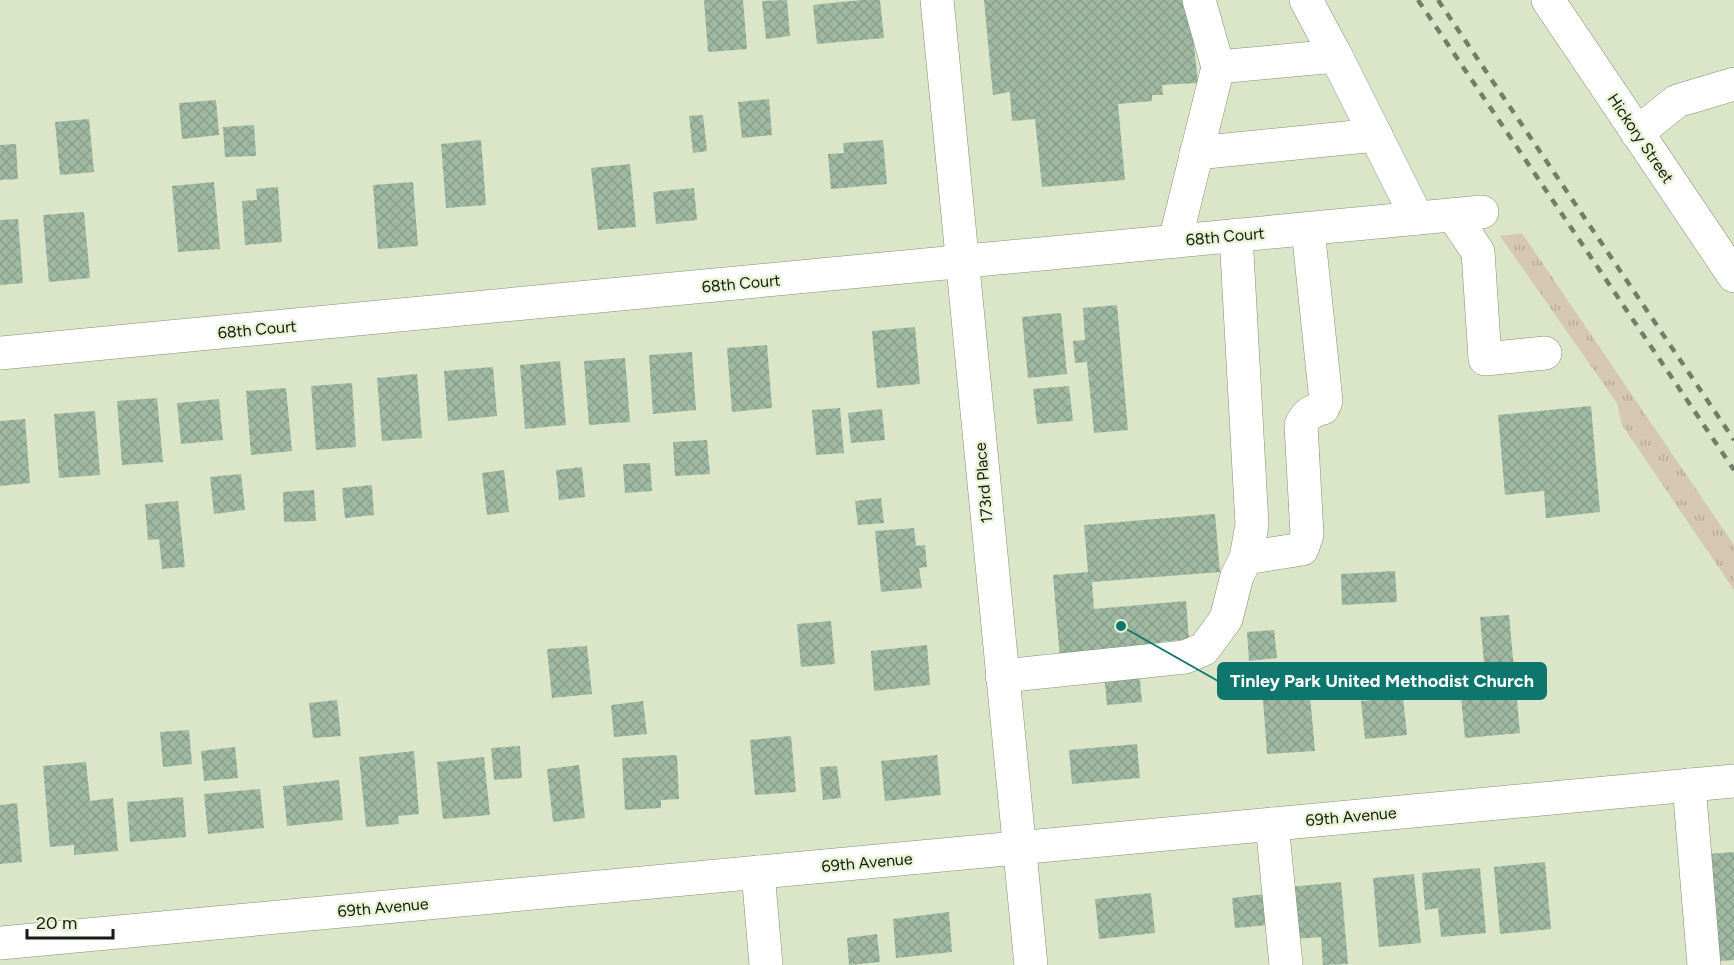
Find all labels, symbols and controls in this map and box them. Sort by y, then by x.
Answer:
street label: Hickory Street [1604,90,1677,187]
street label: 68th Court [1185,224,1265,249]
street label: 68th Court [701,271,781,296]
street label: 68th Court [217,317,297,342]
street label: 173rd Place [970,442,996,524]
callout: Tinley Park United Methodist Church [1218,663,1546,699]
text: Tinley Park United Methodist Church [1230,670,1534,692]
street label: 69th Avenue [1305,803,1398,830]
street label: 69th Avenue [821,849,914,876]
street label: 69th Avenue [337,894,430,921]
scale bar [27,902,112,940]
text: 20 m [36,912,77,934]

